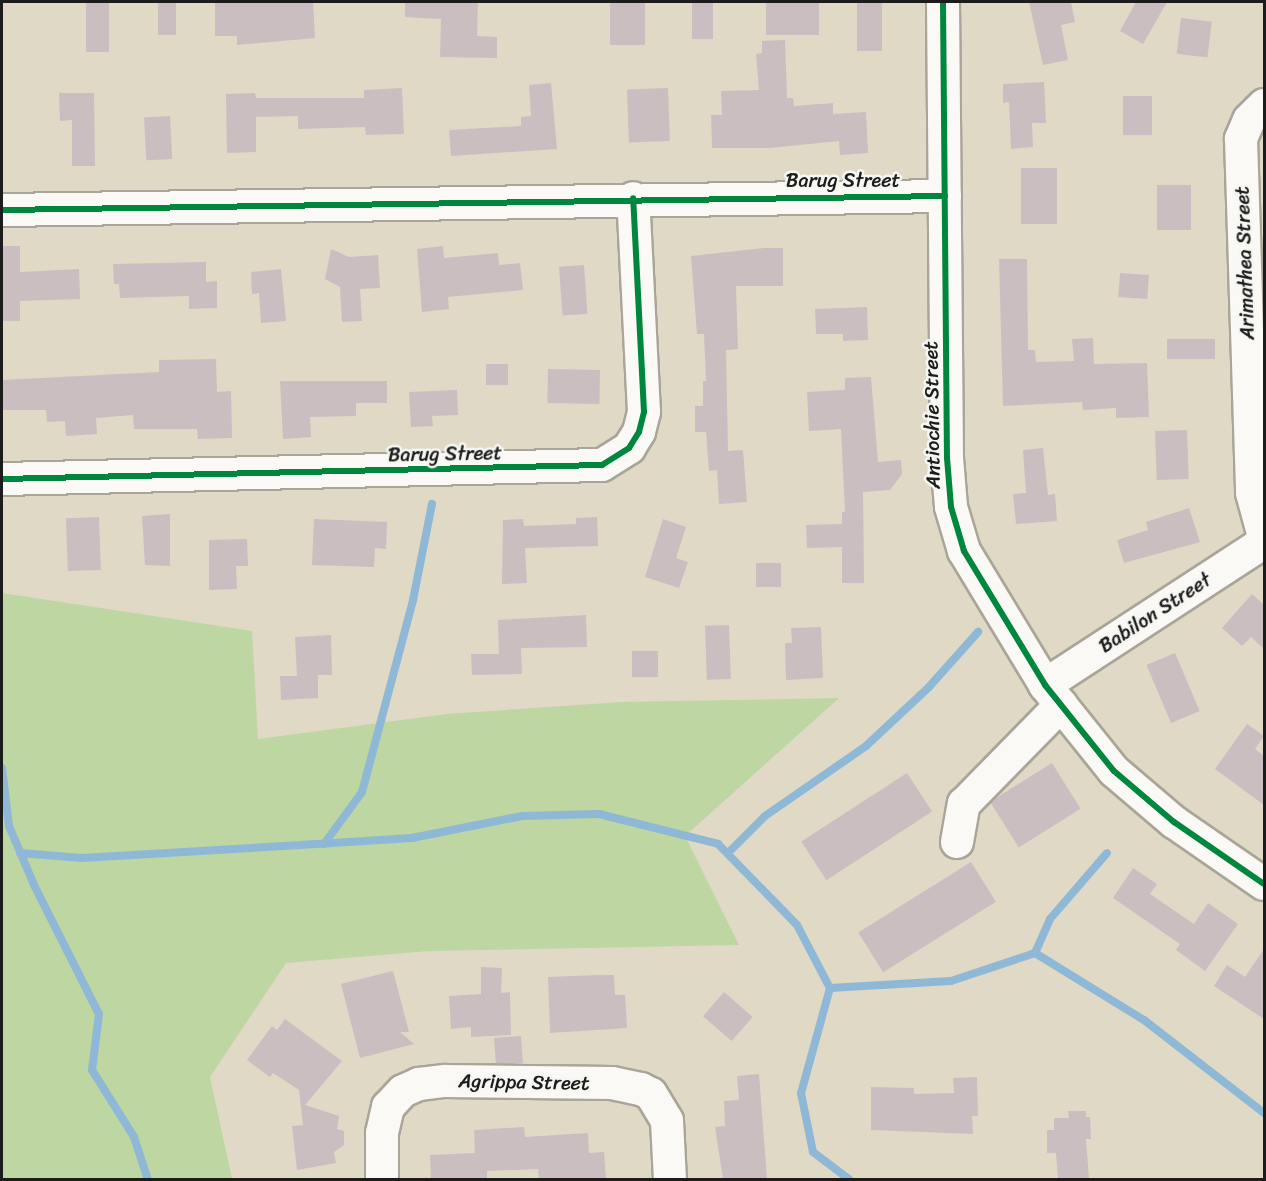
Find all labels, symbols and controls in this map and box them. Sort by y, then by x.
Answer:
street label: Barug Street [786,168,900,192]
street label: Arimathea Street [1230,186,1260,340]
street label: Antiochie Street [919,341,945,489]
street label: Barug Street [387,441,503,467]
street label: Babilon Street [1094,568,1216,658]
street label: Agrippa Street [458,1069,590,1095]

